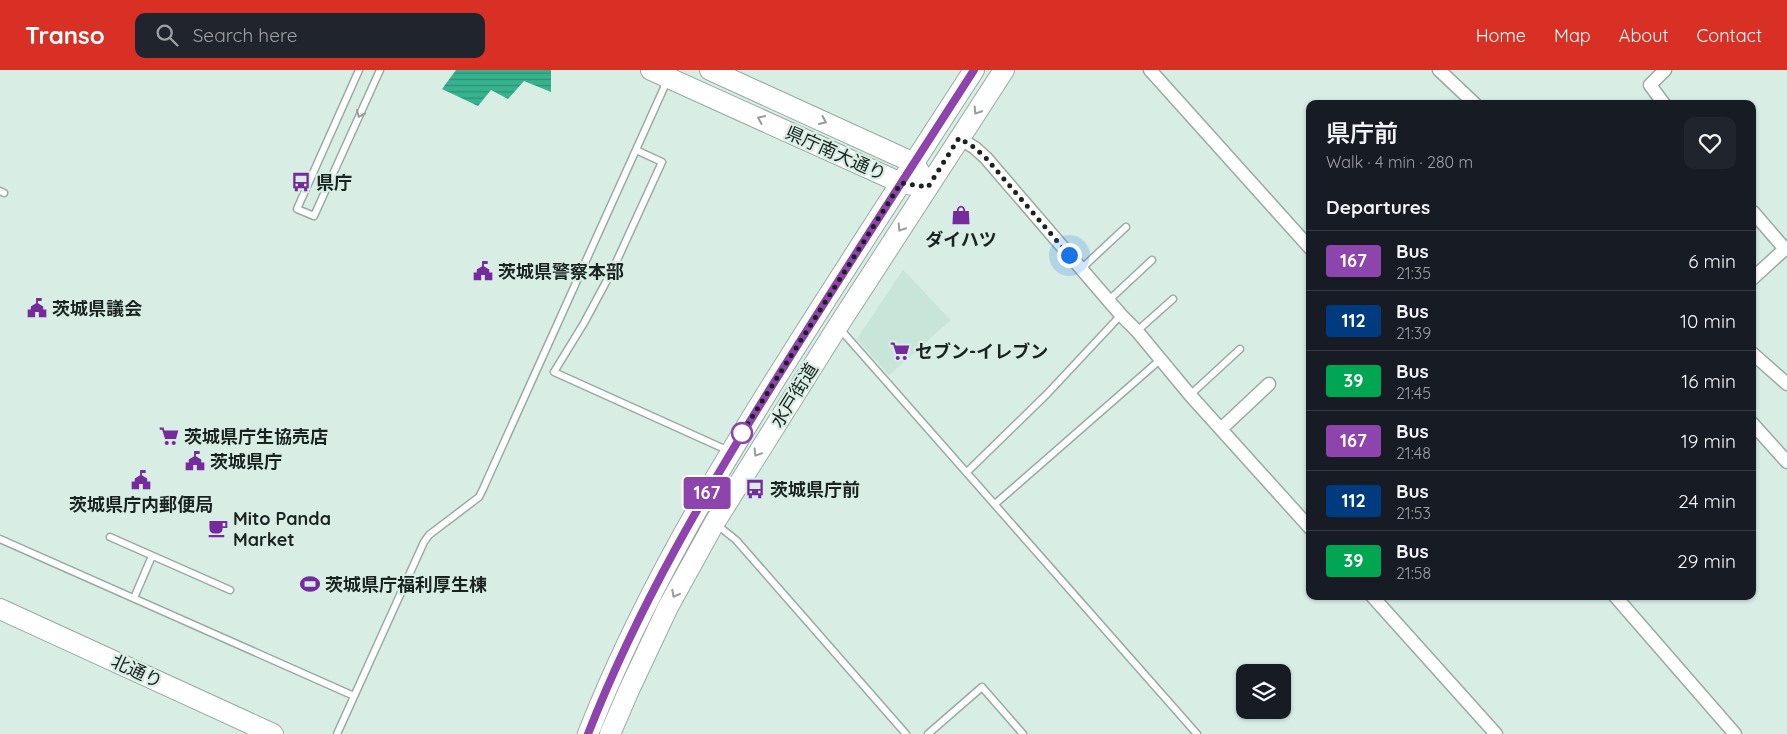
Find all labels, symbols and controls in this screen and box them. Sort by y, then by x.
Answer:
search box [135,13,485,58]
text: Transo [25,20,105,50]
icon: search [153,21,181,49]
text: Search here [193,23,298,47]
text: Home [1476,24,1526,47]
text: Map [1554,24,1591,47]
text: About [1619,24,1669,47]
text: Contact [1697,24,1762,47]
one-way arrow [974,105,983,115]
one-way arrow [355,109,366,118]
one-way arrow [818,114,827,125]
one-way arrow [757,115,766,126]
button: heart [1684,117,1736,169]
text: 県庁前 [1326,118,1398,148]
street label: 県庁南大通り [782,121,890,185]
text: Walk · 4 min · 280 m [1326,152,1473,172]
bus stop icon: 県庁 [290,171,312,193]
place label: 県庁 [316,171,352,194]
text: Departures [1326,195,1430,219]
shop icon: ダイハツ [950,204,972,226]
one-way arrow [898,223,908,232]
place label: ダイハツ [925,228,997,251]
text: Bus [1396,239,1429,263]
your location [1057,243,1082,268]
text: 167 [1340,249,1367,272]
text: 6 min [1688,249,1736,273]
public building icon: 茨城県警察本部 [472,260,494,282]
place label: 茨城県警察本部 [498,260,624,283]
text: 21:35 [1396,263,1431,283]
public building icon: 茨城県議会 [26,297,48,319]
place label: 茨城県議会 [52,297,142,320]
text: Bus [1396,299,1429,323]
text: 112 [1341,309,1366,332]
text: 10 min [1680,309,1736,333]
text: 21:39 [1396,323,1431,343]
supermarket icon: セブン-イレブン [889,340,911,362]
place label: セブン-イレブン [915,340,1048,363]
street label: 水戸街道 [765,358,823,432]
text: Bus [1396,359,1429,383]
text: 39 [1344,369,1363,392]
text: 16 min [1681,369,1736,393]
text: 21:45 [1396,383,1431,403]
text: Bus [1396,419,1429,443]
unlabelled marker [731,422,753,444]
supermarket icon: 茨城県庁生協売店 [158,425,180,447]
place label: 茨城県庁生協売店 [184,425,328,448]
text: 167 [1340,429,1367,452]
text: 19 min [1681,429,1736,453]
text: 21:48 [1396,443,1431,463]
one-way arrow [754,448,763,457]
public building icon: 茨城県庁 [184,450,206,472]
place label: 茨城県庁 [210,450,282,473]
public building icon: 茨城県庁内郵便局 [130,469,152,491]
line badge: 167 [678,477,736,509]
bus stop icon: 茨城県庁前 [744,478,766,500]
place label: 茨城県庁前 [770,478,860,501]
text: Bus [1396,479,1429,503]
text: 167 [694,481,720,504]
text: 112 [1341,489,1366,512]
text: 24 min [1678,489,1736,513]
place label: 茨城県庁内郵便局 [69,493,213,516]
text: 21:53 [1396,503,1431,523]
place label: Mito Panda Market [233,507,331,551]
cafe icon: Mito Panda Market [207,517,229,539]
text: Bus [1396,539,1429,563]
text: 39 [1344,549,1363,572]
text: 29 min [1677,549,1736,573]
text: 21:58 [1396,563,1431,583]
sports icon: 茨城県庁福利厚生棟 [299,573,321,595]
place label: 茨城県庁福利厚生棟 [325,573,487,596]
one-way arrow [671,588,681,597]
street label: 北通り [108,649,166,693]
map controls [1236,664,1291,719]
button: layers [1236,664,1291,719]

